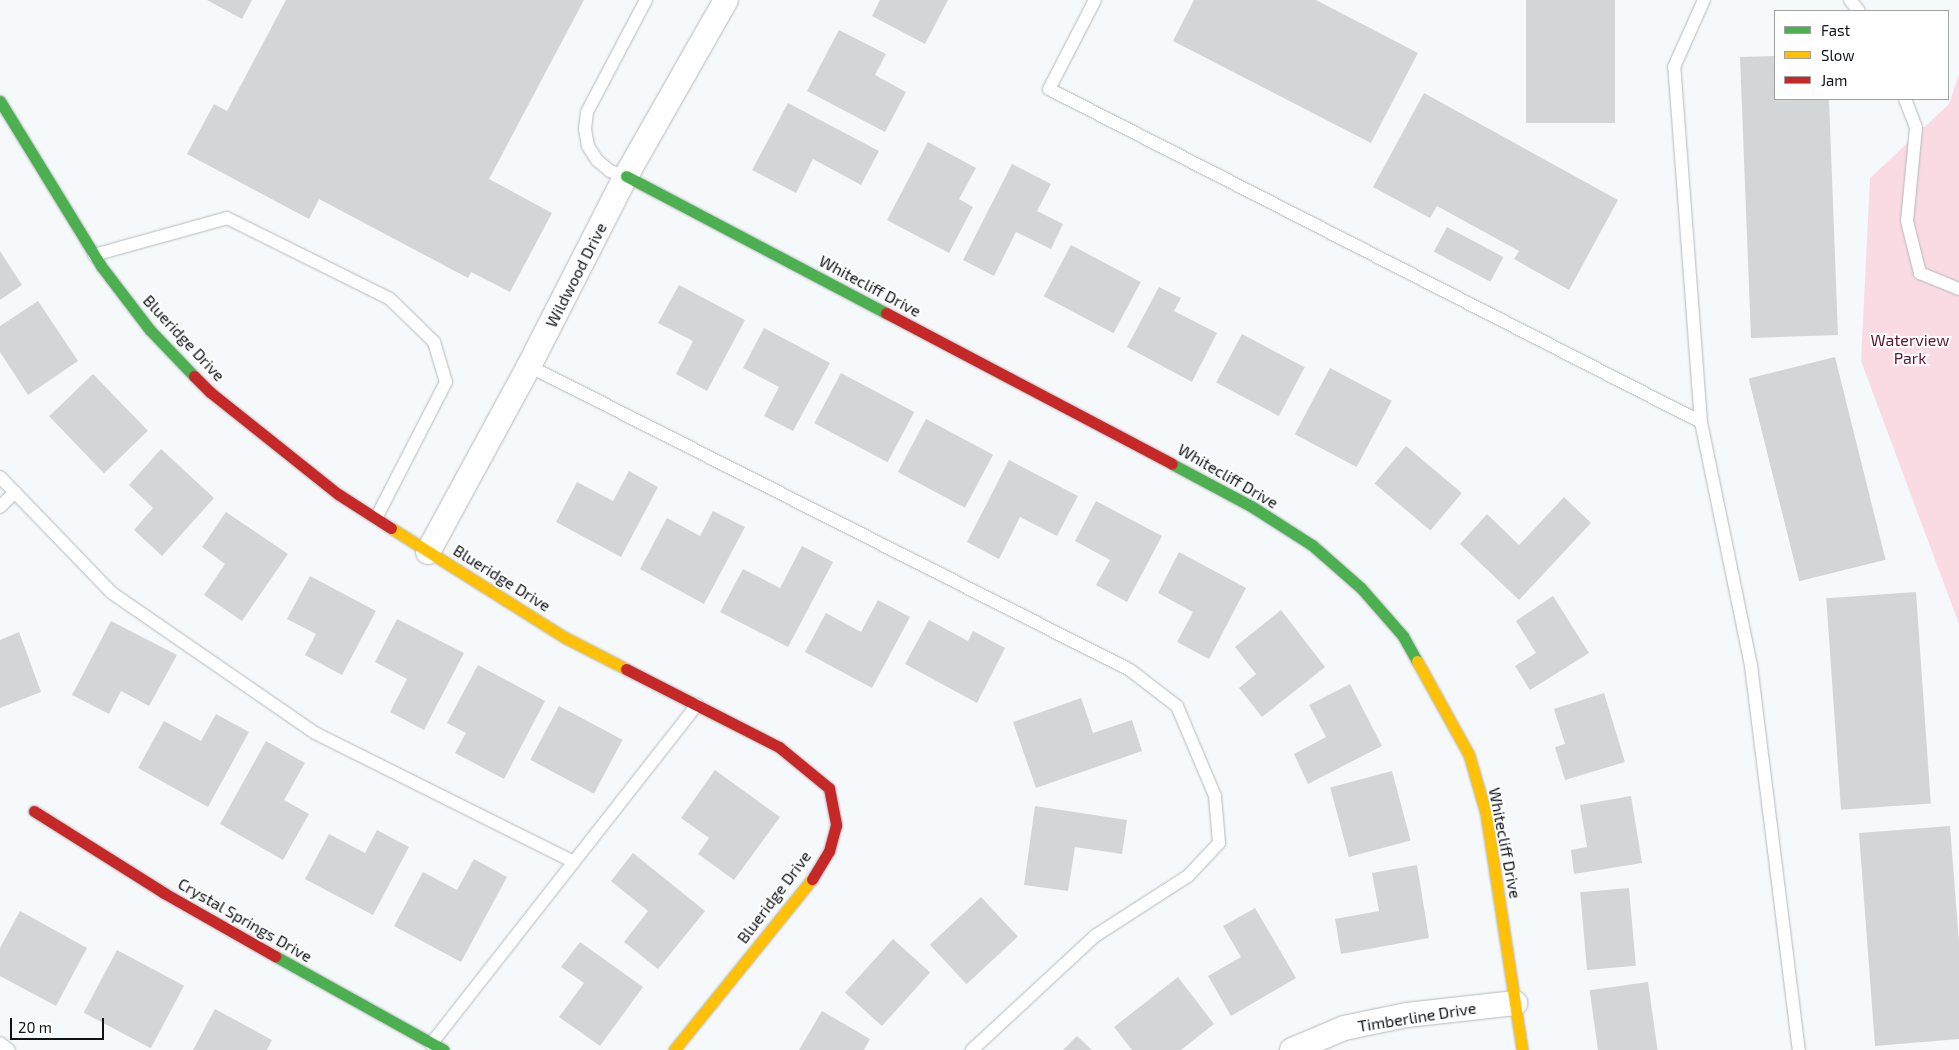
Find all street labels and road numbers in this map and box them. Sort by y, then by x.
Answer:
street label: Wildwood Drive [541,219,611,331]
street label: Whitecliff Drive [816,251,924,321]
street label: Blueridge Drive [139,291,229,385]
street label: Whitecliff Drive [1174,440,1282,512]
street label: Blueridge Drive [450,540,554,616]
street label: Whitecliff Drive [1485,786,1525,900]
street label: Blueridge Drive [733,847,815,947]
street label: Crystal Springs Drive [174,874,316,966]
street label: Timberline Drive [1356,998,1478,1036]

